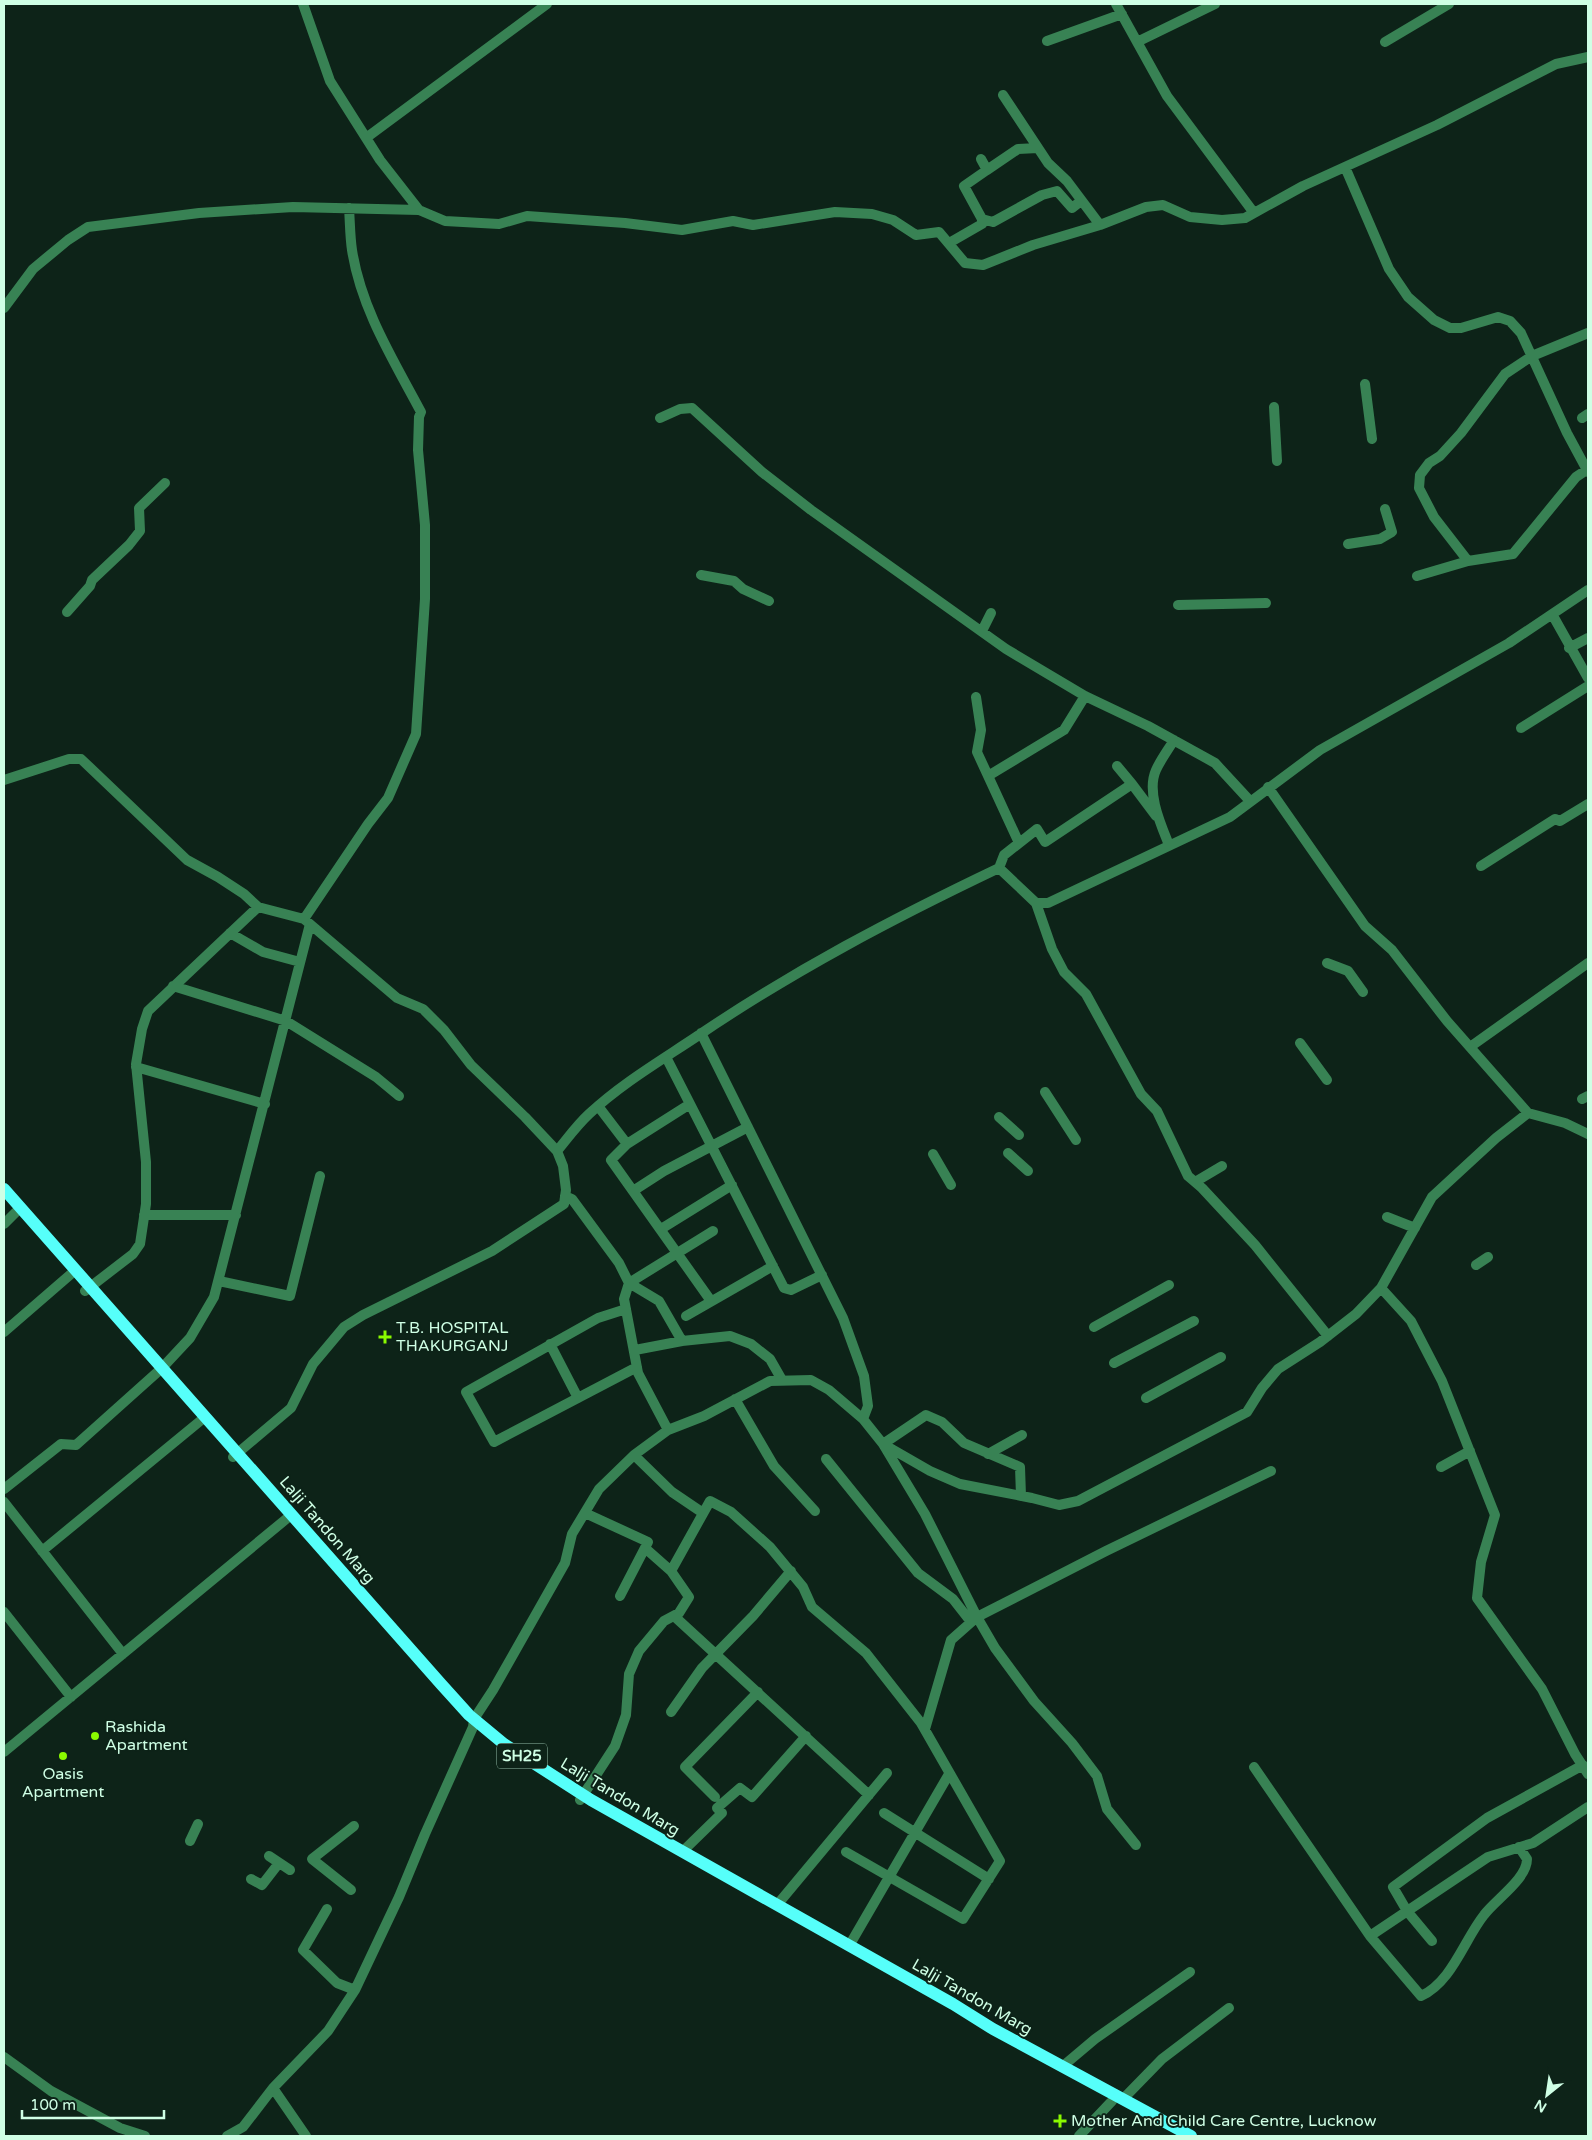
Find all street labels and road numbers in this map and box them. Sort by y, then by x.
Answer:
street label: Lalji Tandon Marg [275,1472,379,1588]
road number: SH25 [497,1744,547,1768]
street label: Lalji Tandon Marg [557,1753,683,1841]
street label: Lalji Tandon Marg [908,1954,1036,2040]

